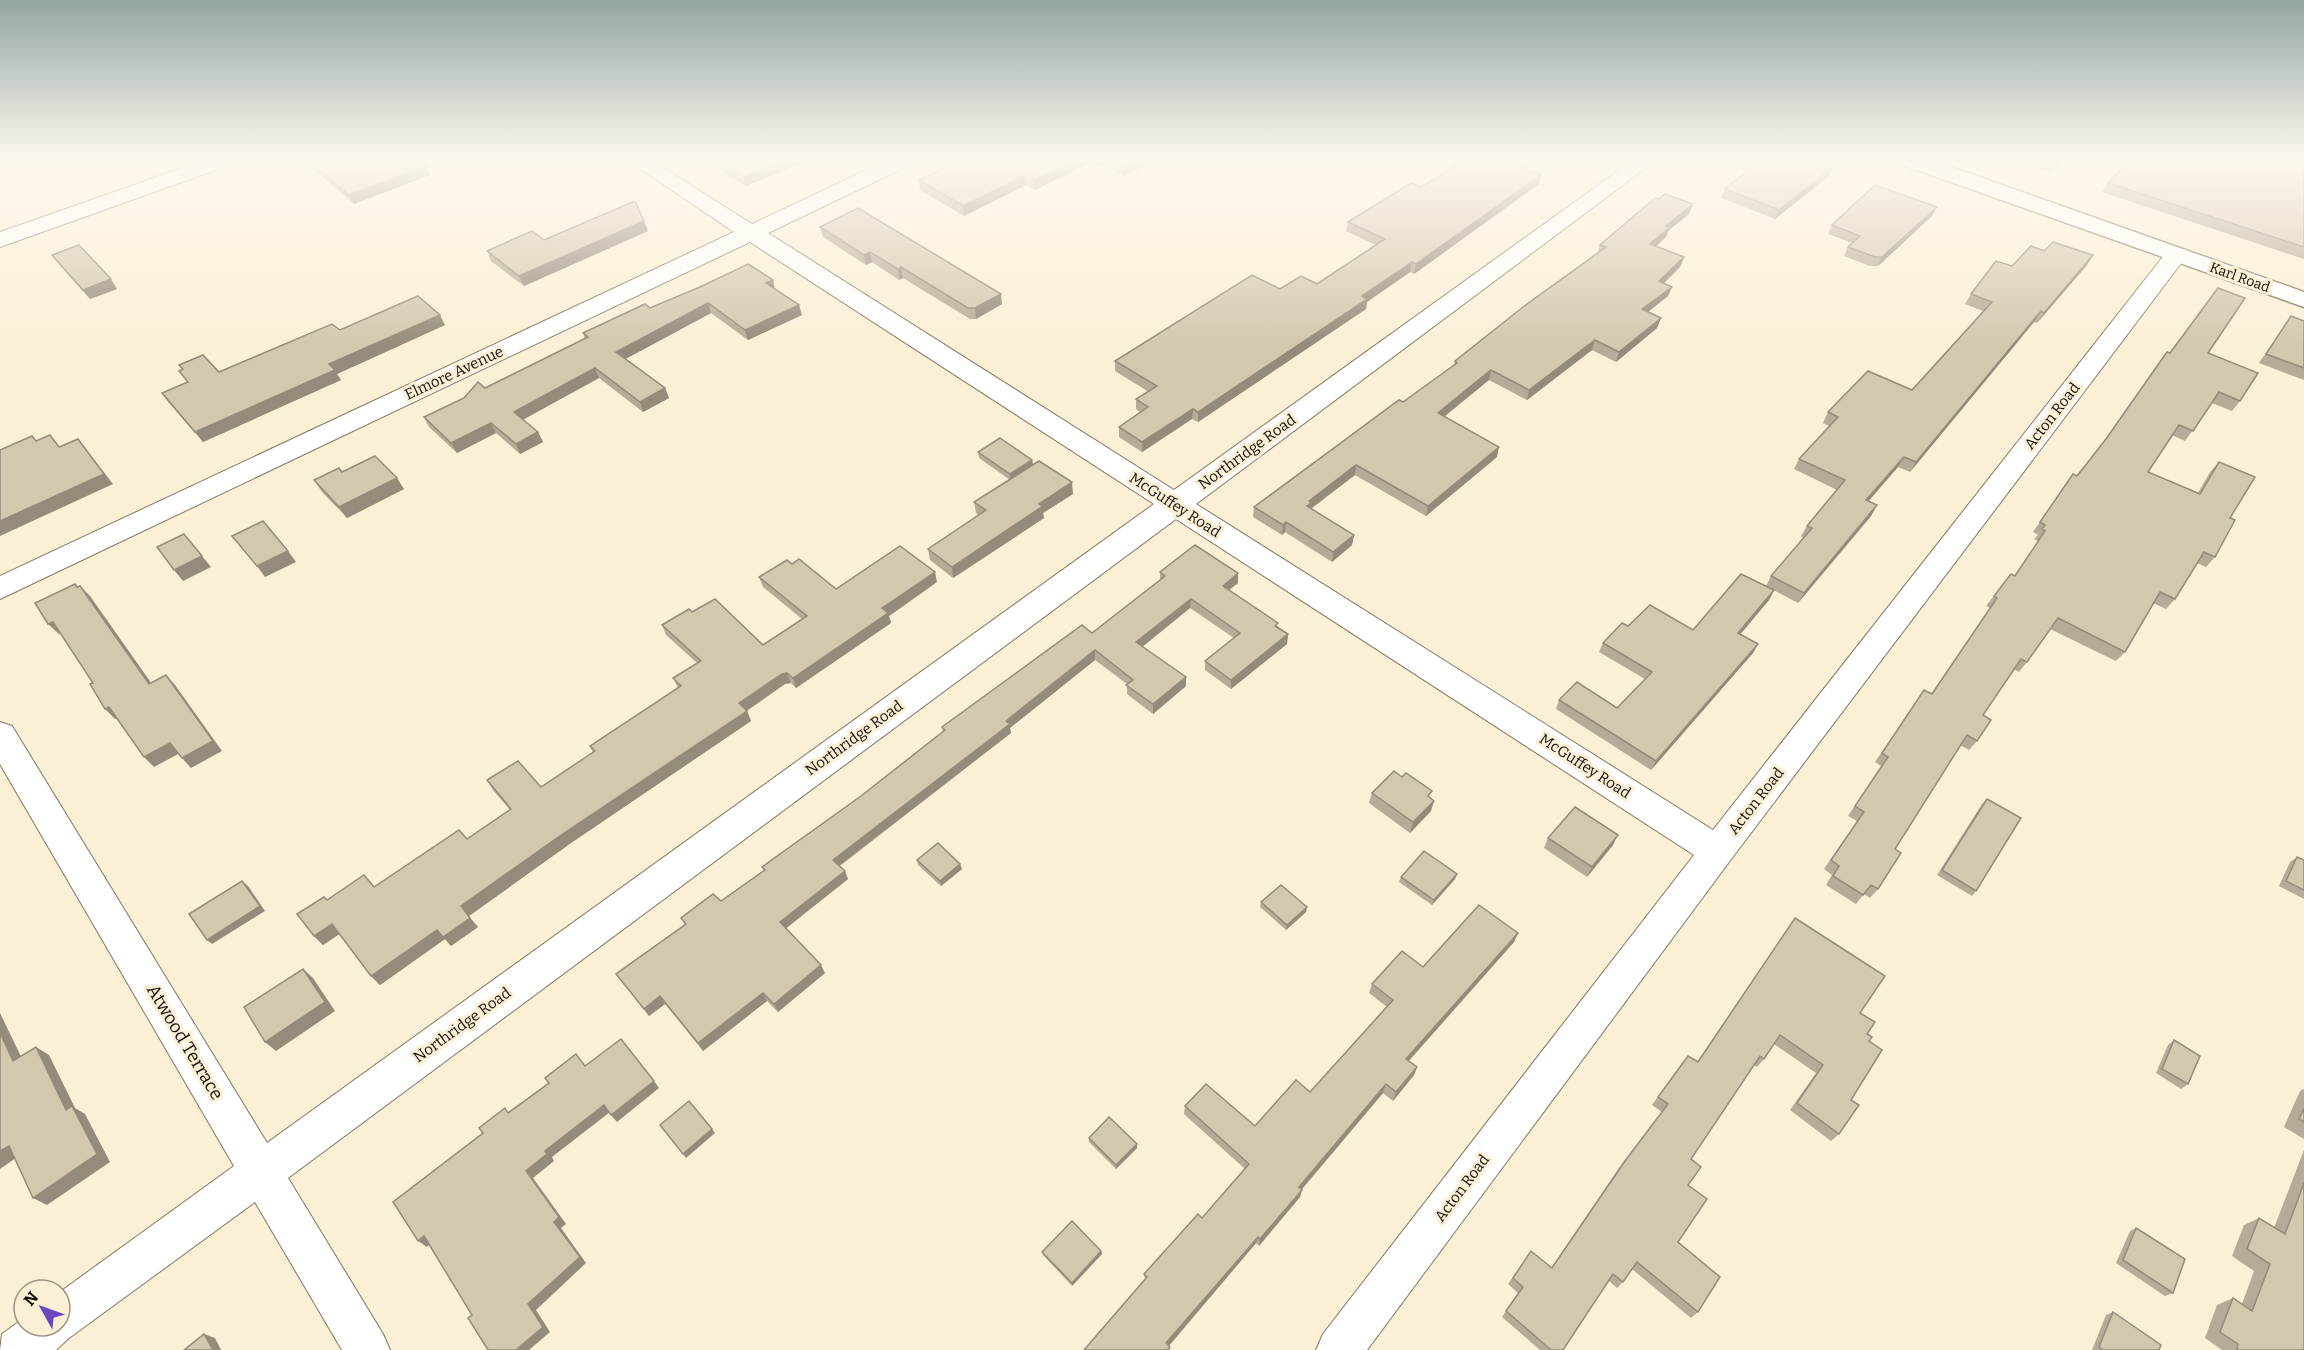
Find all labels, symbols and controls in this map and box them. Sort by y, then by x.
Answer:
street label: Karl Road [2207,259,2272,296]
street label: Elmore Avenue [402,342,506,404]
street label: Acton Road [2020,379,2084,453]
street label: Northridge Road [1195,411,1299,493]
street label: McGuffey Road [1126,469,1224,541]
street label: Northridge Road [802,697,906,779]
street label: McGuffey Road [1536,730,1634,802]
street label: Acton Road [1724,764,1788,838]
street label: Atwood Terrace [142,980,228,1104]
street label: Northridge Road [410,984,514,1066]
street label: Acton Road [1431,1151,1493,1225]
north arrow [12,1278,72,1338]
text: N [20,1288,42,1310]

